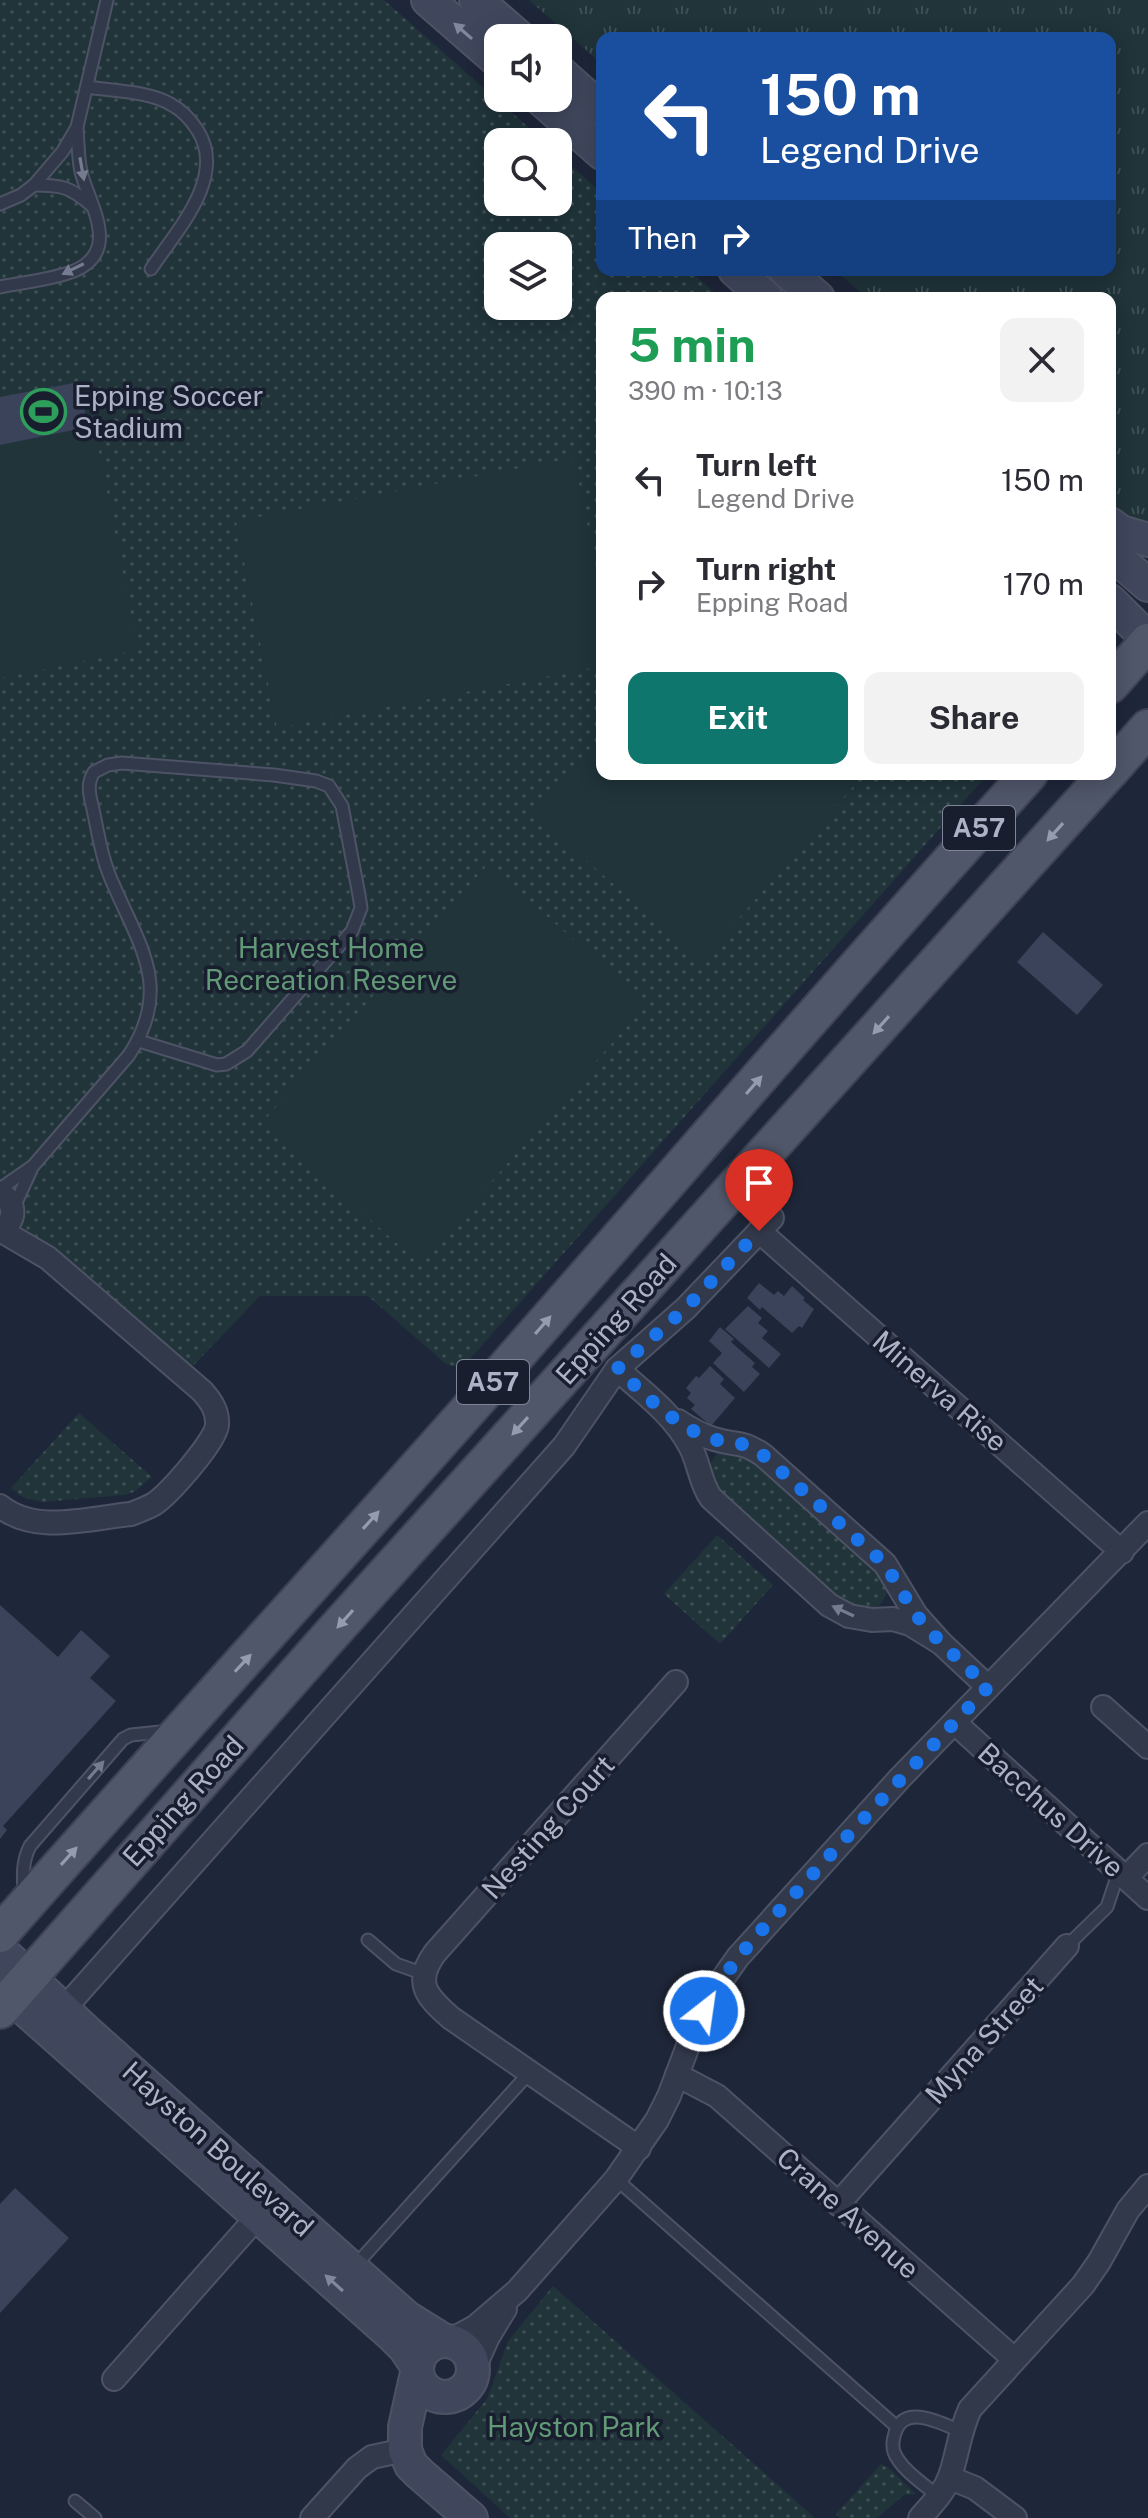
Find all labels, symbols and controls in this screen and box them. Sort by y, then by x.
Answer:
one-way arrow [454,22,473,40]
map controls [484,24,572,320]
button: sound [484,24,572,112]
text: 150 m [760,62,921,128]
icon: left [628,64,732,168]
button: search [484,128,572,216]
text: Legend Drive [760,129,980,171]
one-way arrow [76,156,88,181]
icon: right [713,216,757,260]
text: Then [628,220,697,256]
button: layers [484,232,572,320]
one-way arrow [61,262,84,276]
text: 5 min [628,316,756,373]
button: close [1000,318,1084,402]
text: 390 m · 10:13 [628,375,783,406]
place label: Epping Soccer Stadium [74,379,264,444]
sports icon: Epping Soccer Stadium [19,388,67,436]
text: Turn left [696,447,817,483]
icon: left [628,458,672,502]
text: 150 m [1001,462,1084,498]
text: Legend Drive [696,483,855,514]
text: Turn right [696,551,836,587]
icon: right [628,562,672,606]
text: 170 m [1003,566,1084,602]
text: Epping Road [696,587,848,618]
button: Exit [628,672,848,764]
button: Share [864,672,1084,764]
road number: A57 [943,806,1015,850]
one-way arrow [1047,822,1065,841]
park label: Harvest Home Recreation Reserve [205,931,457,996]
one-way arrow [873,1016,891,1035]
one-way arrow [745,1075,762,1095]
pin [725,1149,793,1231]
icon: arrive [737,1161,781,1205]
street label: Epping Road [548,1247,683,1391]
one-way arrow [534,1315,552,1334]
street label: Minerva Rise [866,1323,1014,1458]
road number: A57 [457,1360,529,1404]
one-way arrow [511,1417,529,1436]
one-way arrow [362,1510,380,1529]
one-way arrow [831,1605,855,1618]
one-way arrow [337,1610,355,1629]
one-way arrow [233,1654,251,1673]
street label: Epping Road [115,1729,250,1873]
street label: Bacchus Drive [972,1736,1131,1884]
street label: Nesting Court [475,1748,621,1905]
one-way arrow [87,1761,104,1781]
one-way arrow [59,1847,77,1866]
position arrow [662,1969,746,2053]
street label: Myna Street [918,1969,1049,2110]
street label: Hayston Boulevard [116,2054,321,2243]
street label: Crane Avenue [770,2140,926,2285]
one-way arrow [325,2275,345,2292]
park label: Hayston Park [487,2410,661,2443]

